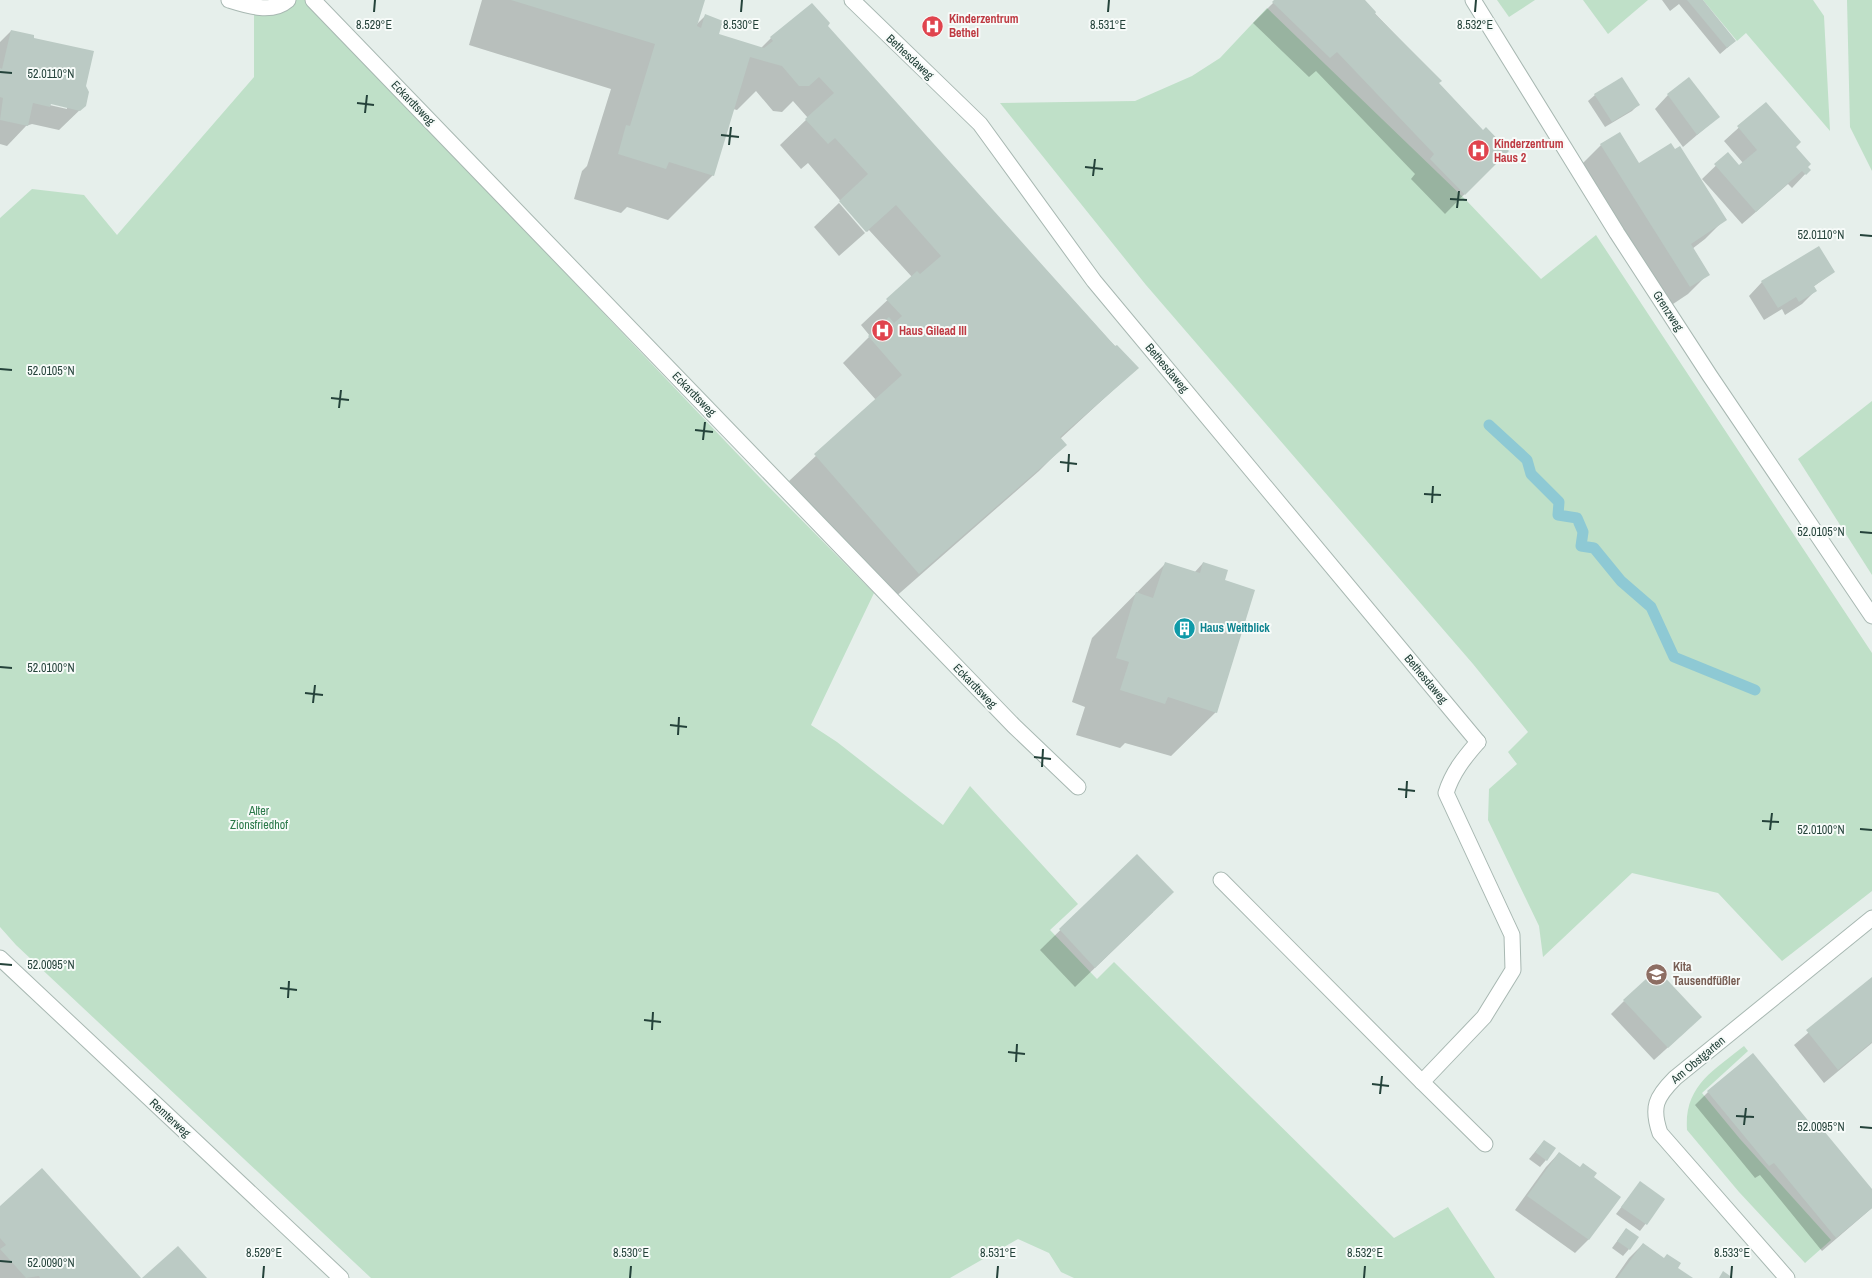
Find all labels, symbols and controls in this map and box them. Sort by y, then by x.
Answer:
place label: Kinderzentrum Bethel [949,11,1019,41]
hospital icon: Kinderzentrum Bethel [921,14,945,38]
text: 8.529°E [356,17,392,33]
text: 8.530°E [723,17,759,33]
text: 8.531°E [1090,17,1126,33]
text: 8.532°E [1457,17,1493,33]
street label: Bethesdaweg [883,31,938,84]
text: 52.0110°N [28,66,74,82]
street label: Eckardtsweg [388,77,439,129]
place label: Kinderzentrum Haus 2 [1494,136,1564,166]
hospital icon: Kinderzentrum Haus 2 [1466,139,1490,163]
text: 52.0110°N [1798,227,1844,243]
street label: Grenzweg [1649,288,1687,335]
hospital icon: Haus Gilead III [871,319,895,343]
place label: Haus Gilead III [899,323,967,339]
street label: Bethesdaweg [1142,340,1193,396]
text: 52.0105°N [27,363,75,379]
street label: Eckardtsweg [669,368,720,420]
text: 52.0105°N [1797,524,1845,540]
building icon: Haus Weitblick [1172,616,1196,640]
place label: Haus Weitblick [1200,620,1270,636]
street label: Bethesdaweg [1401,651,1452,707]
text: 52.0100°N [27,660,75,676]
street label: Eckardtsweg [950,660,1001,712]
park label: Alter Zionsfriedhof [230,803,288,833]
text: 52.0100°N [1797,822,1845,838]
text: 52.0095°N [27,957,75,973]
place label: Kita Tausendfüßler [1673,959,1740,989]
school or university icon: Kita Tausendfüßler [1645,962,1669,986]
street label: Am Obstgarten [1667,1033,1728,1088]
street label: Remterweg [146,1095,194,1141]
text: 52.0095°N [1797,1119,1845,1135]
text: 8.529°E [246,1245,282,1261]
text: 8.530°E [613,1245,649,1261]
text: 8.531°E [980,1245,1016,1261]
text: 8.532°E [1347,1245,1383,1261]
text: 8.533°E [1714,1245,1750,1261]
text: 52.0090°N [27,1255,75,1271]

